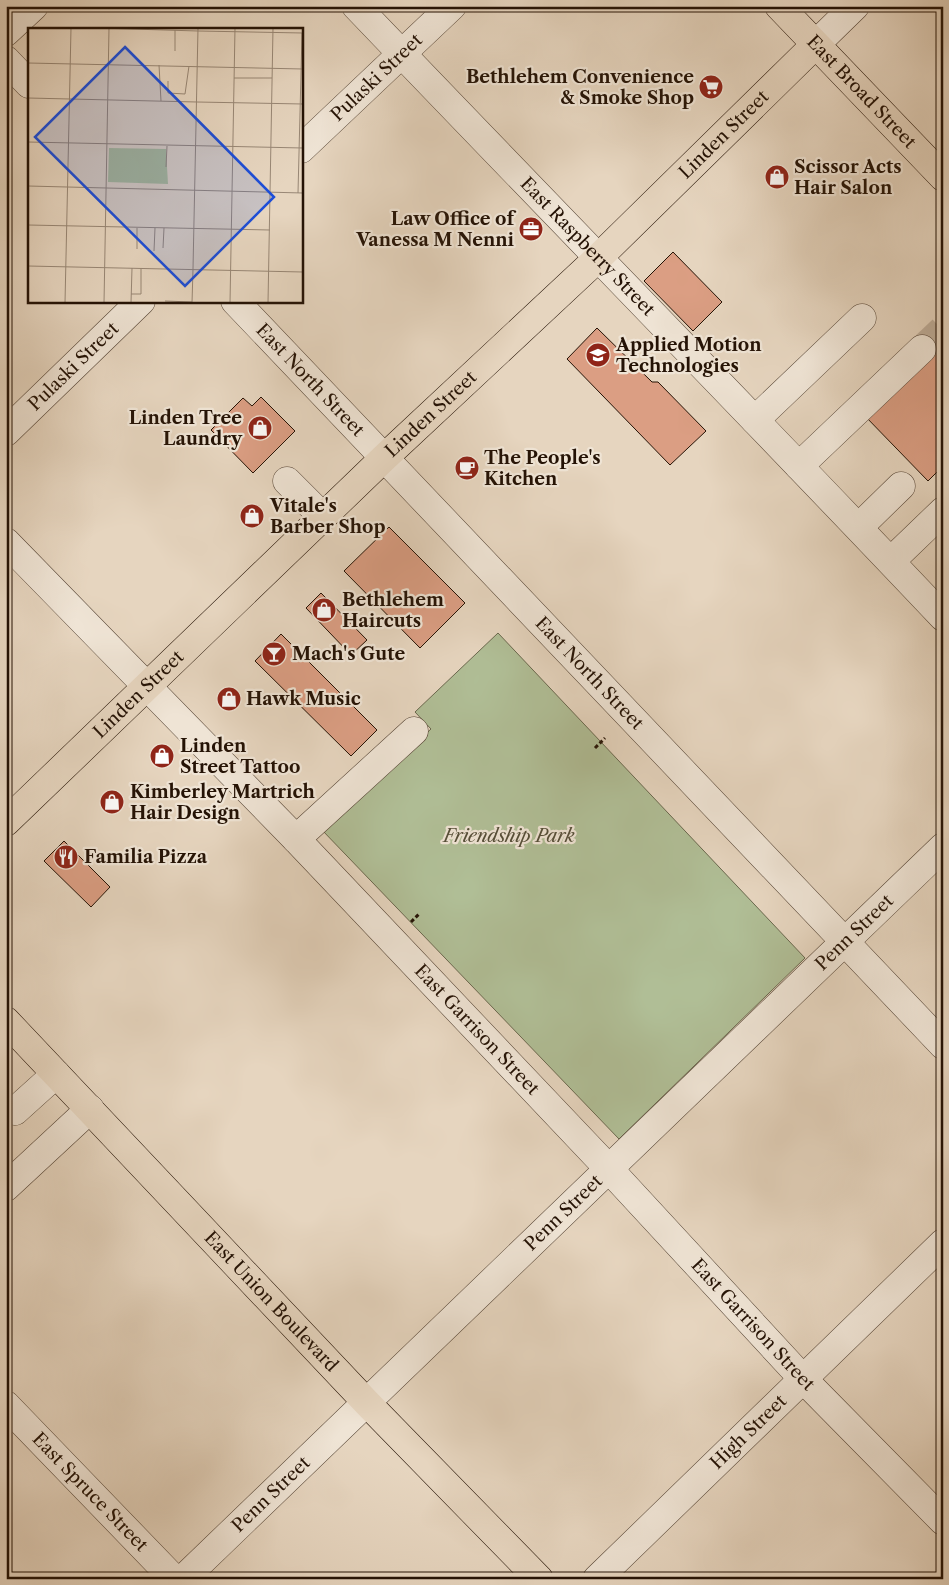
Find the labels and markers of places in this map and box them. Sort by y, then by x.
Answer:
place label: Bethlehem Convenience & Smoke Shop [466,66,694,109]
supermarket icon: Bethlehem Convenience & Smoke Shop [698,74,724,100]
place label: Scissor Acts Hair Salon [794,156,902,199]
shop icon: Scissor Acts Hair Salon [764,164,790,190]
place label: Law Office of Vanessa M Nenni [355,208,516,251]
office icon: Law Office of Vanessa M Nenni [518,216,544,242]
place label: Applied Motion Technologies [615,334,762,377]
school or university icon: Applied Motion Technologies [585,342,611,368]
place label: Linden Tree Laundry [129,407,243,450]
shop icon: Linden Tree Laundry [247,415,273,441]
place label: The People's Kitchen [484,447,601,490]
cafe icon: The People's Kitchen [454,455,480,481]
place label: Vitale's Barber Shop [269,495,386,538]
shop icon: Vitale's Barber Shop [239,503,265,529]
place label: Bethlehem Haircuts [342,589,444,632]
shop icon: Bethlehem Haircuts [311,597,337,623]
bar icon: Mach's Gute [261,641,287,667]
place label: Mach's Gute [292,643,405,665]
shop icon: Hawk Music [216,686,242,712]
place label: Hawk Music [246,688,361,710]
place label: Linden Street Tattoo [180,735,300,778]
shop icon: Linden Street Tattoo [149,743,175,769]
place label: Kimberley Martrich Hair Design [130,781,315,824]
shop icon: Kimberley Martrich Hair Design [99,789,125,815]
restaurant icon: Familia Pizza [53,844,79,870]
place label: Familia Pizza [84,846,208,868]

